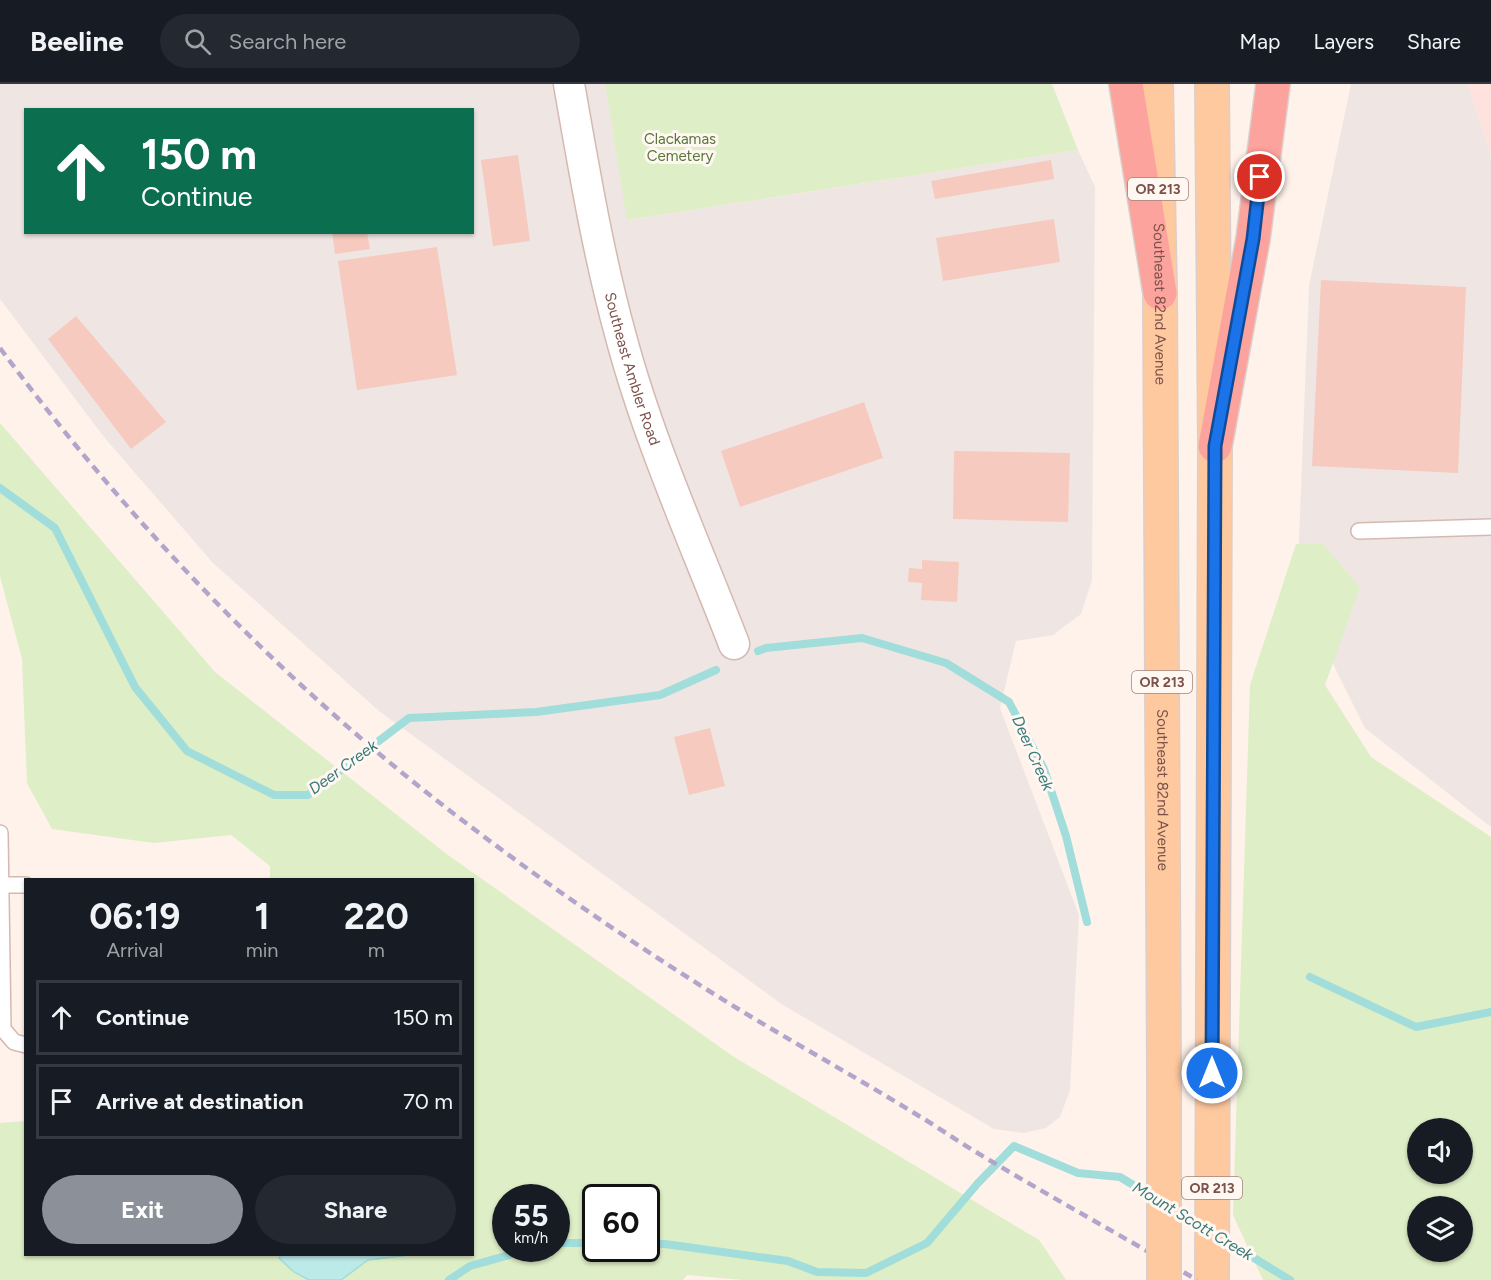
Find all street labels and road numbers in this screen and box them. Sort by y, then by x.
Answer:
road number: OR 213 [1128,178,1188,200]
street label: Southeast 82nd Avenue [1150,223,1169,385]
street label: Southeast Ambler Road [601,290,664,448]
road number: OR 213 [1132,671,1192,693]
street label: Southeast 82nd Avenue [1153,709,1172,871]
road number: OR 213 [1182,1177,1242,1199]

